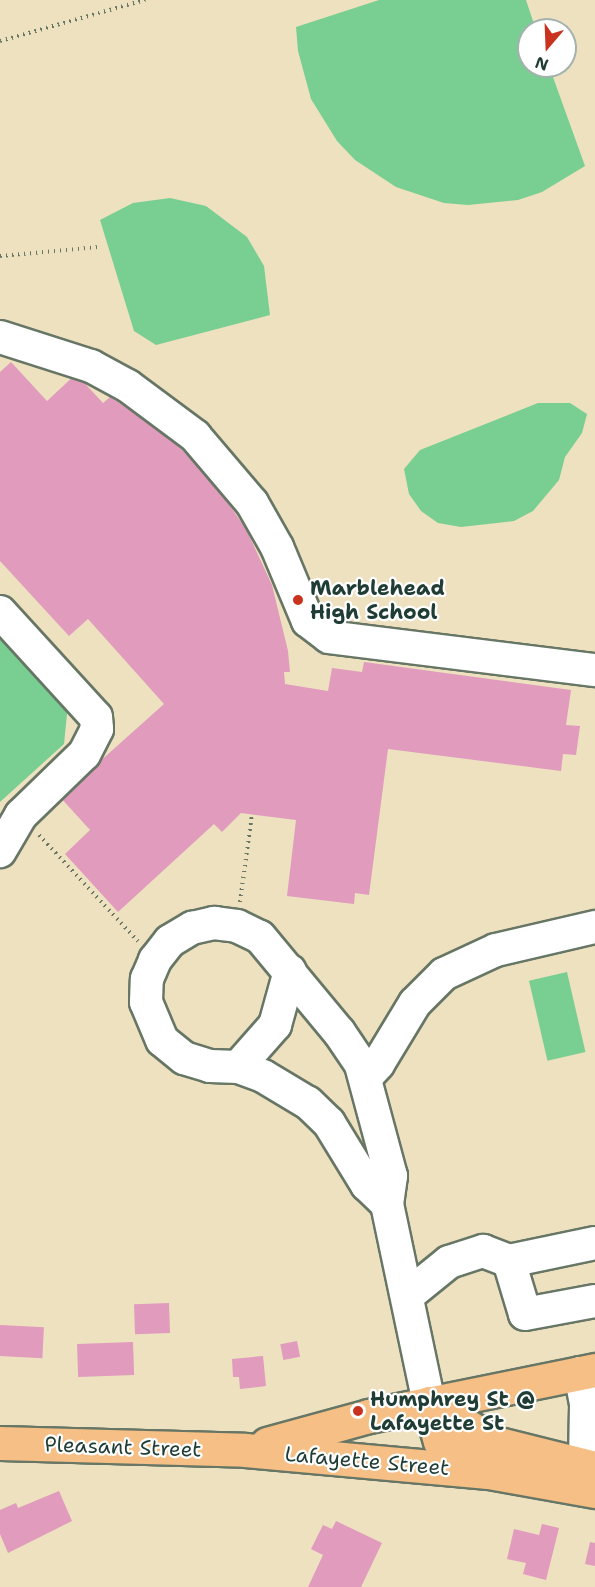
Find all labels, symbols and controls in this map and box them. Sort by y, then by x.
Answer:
north arrow [517,18,577,78]
text: N [532,52,551,76]
place label: Marblehead High School [310,575,445,625]
marker: Marblehead High School [291,593,305,607]
place label: Humphrey St @ Lafayette St [370,1386,535,1436]
marker: Humphrey St @ Lafayette St [351,1404,365,1418]
street label: Pleasant Street [44,1432,202,1462]
street label: Lafayette Street [284,1441,450,1481]

